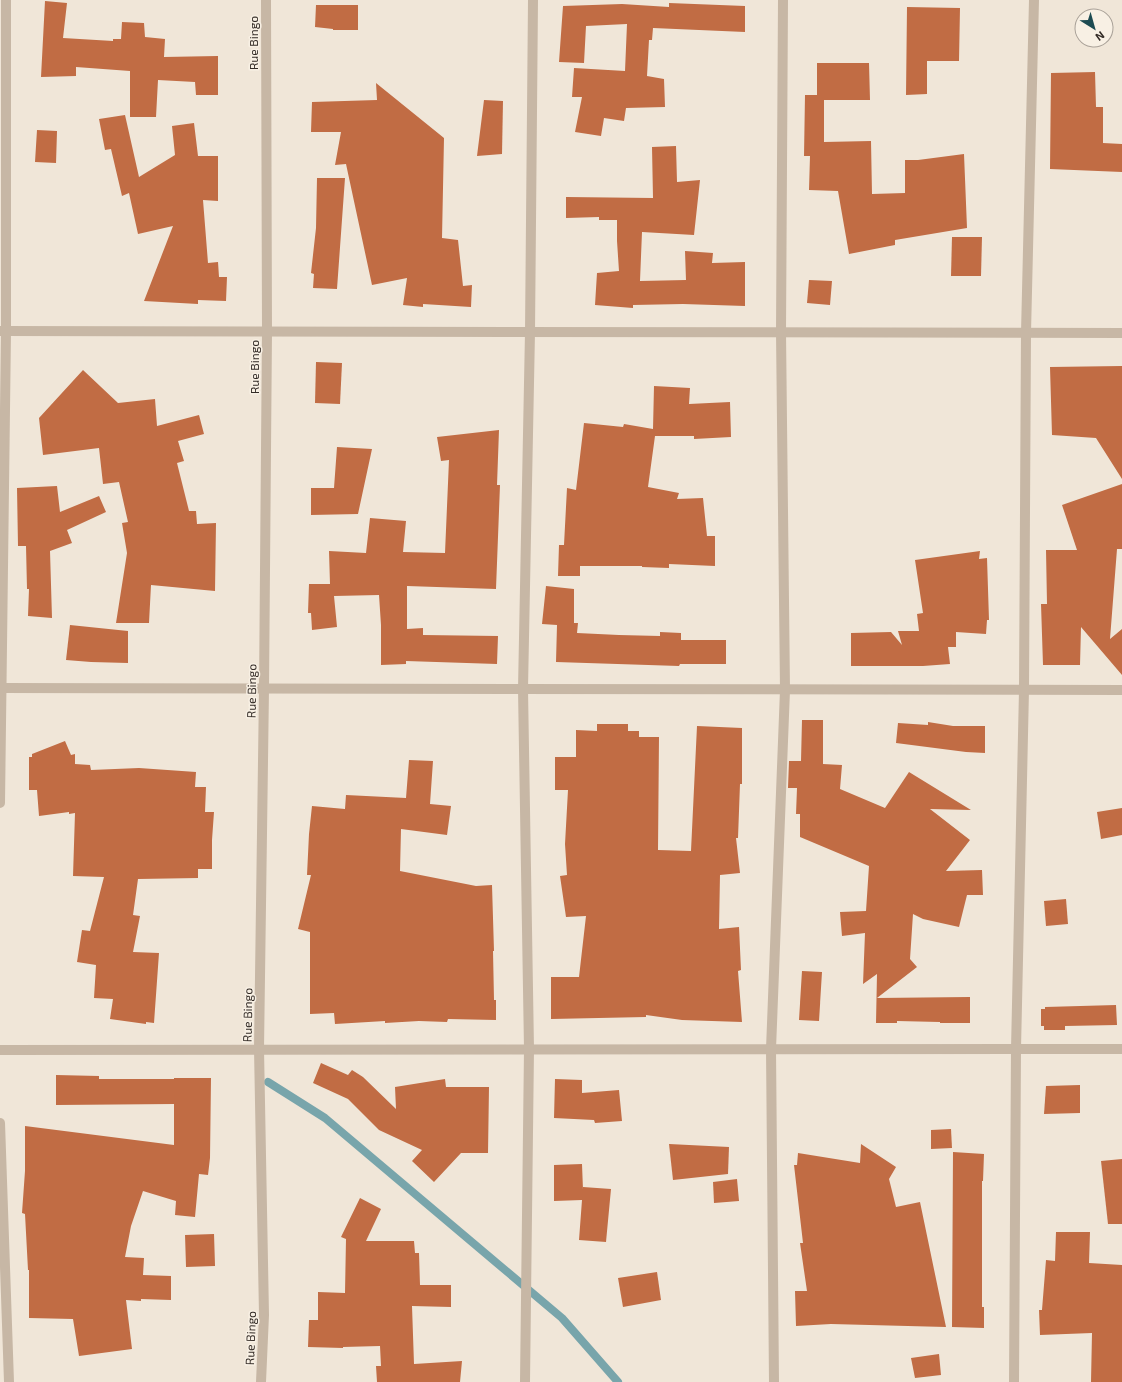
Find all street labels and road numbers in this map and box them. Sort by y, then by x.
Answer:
street label: Rue Bingo [246,16,260,70]
street label: Rue Bingo [247,340,261,394]
street label: Rue Bingo [244,664,258,718]
street label: Rue Bingo [240,988,254,1042]
street label: Rue Bingo [242,1310,258,1365]

